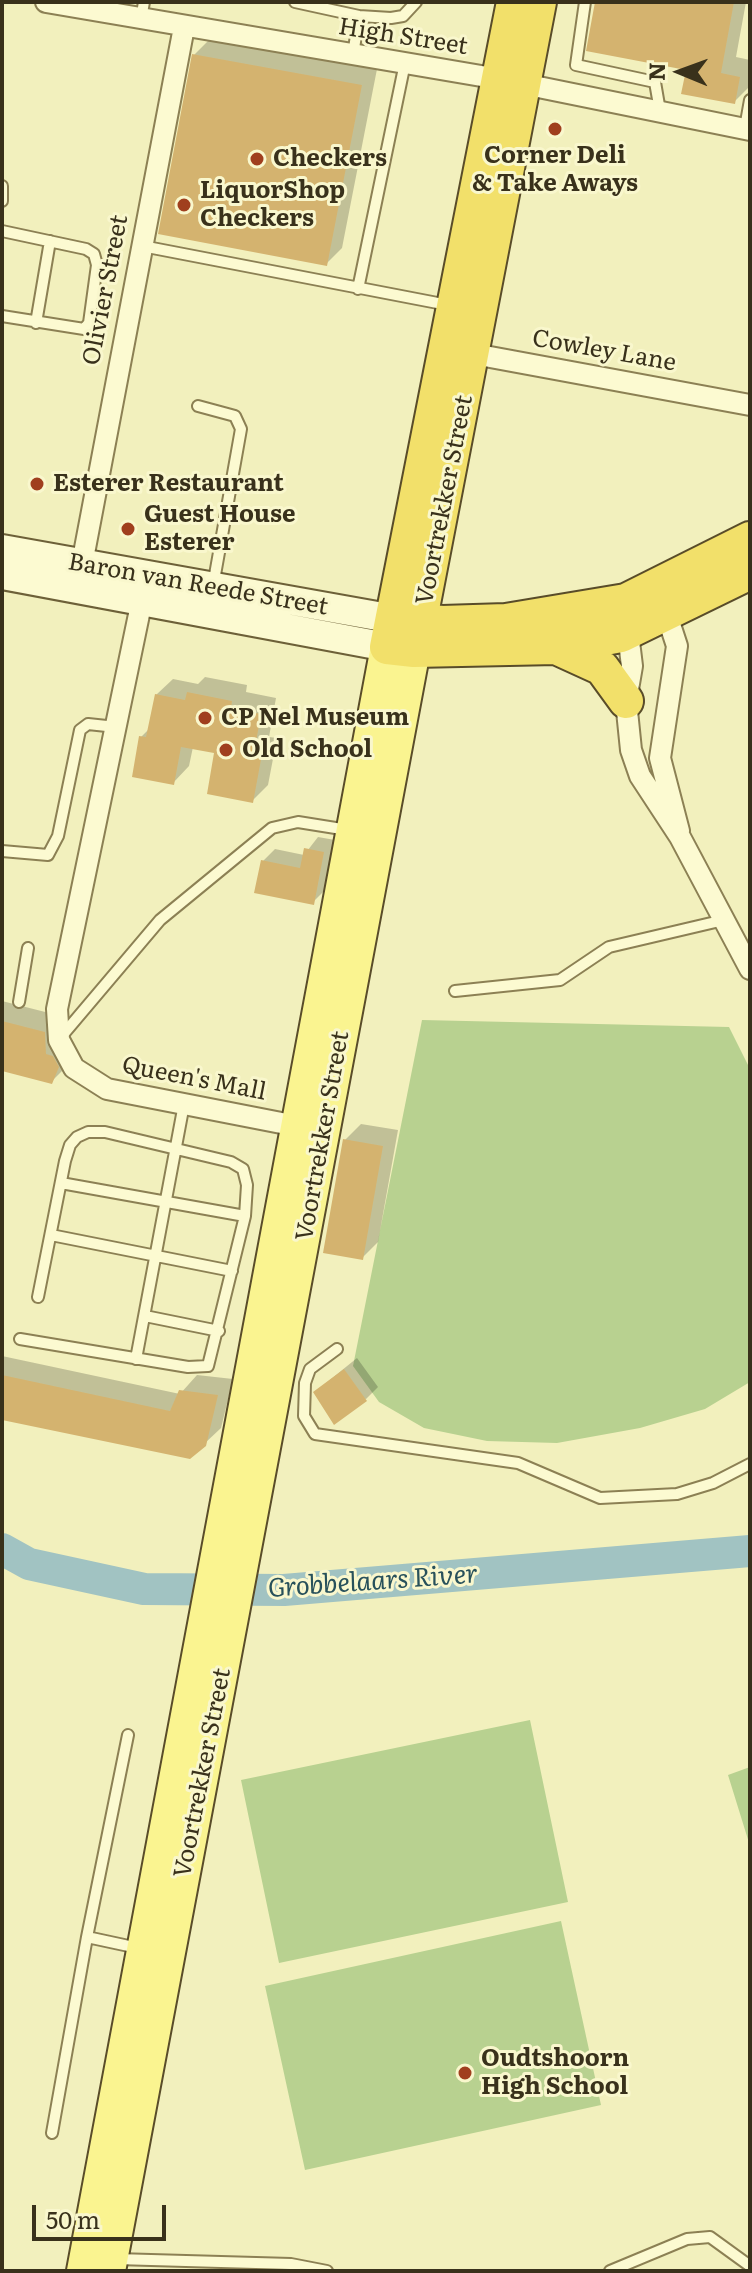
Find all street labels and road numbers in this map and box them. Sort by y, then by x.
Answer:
street label: High Street [336,13,470,61]
street label: Olivier Street [77,212,135,368]
street label: Cowley Lane [530,324,678,378]
street label: Voortrekker Street [411,393,479,607]
street label: Baron van Reede Street [66,548,330,622]
street label: Voortrekker Street [290,1029,356,1243]
street label: Queen's Mall [119,1051,269,1107]
street label: Voortrekker Street [169,1666,237,1880]

